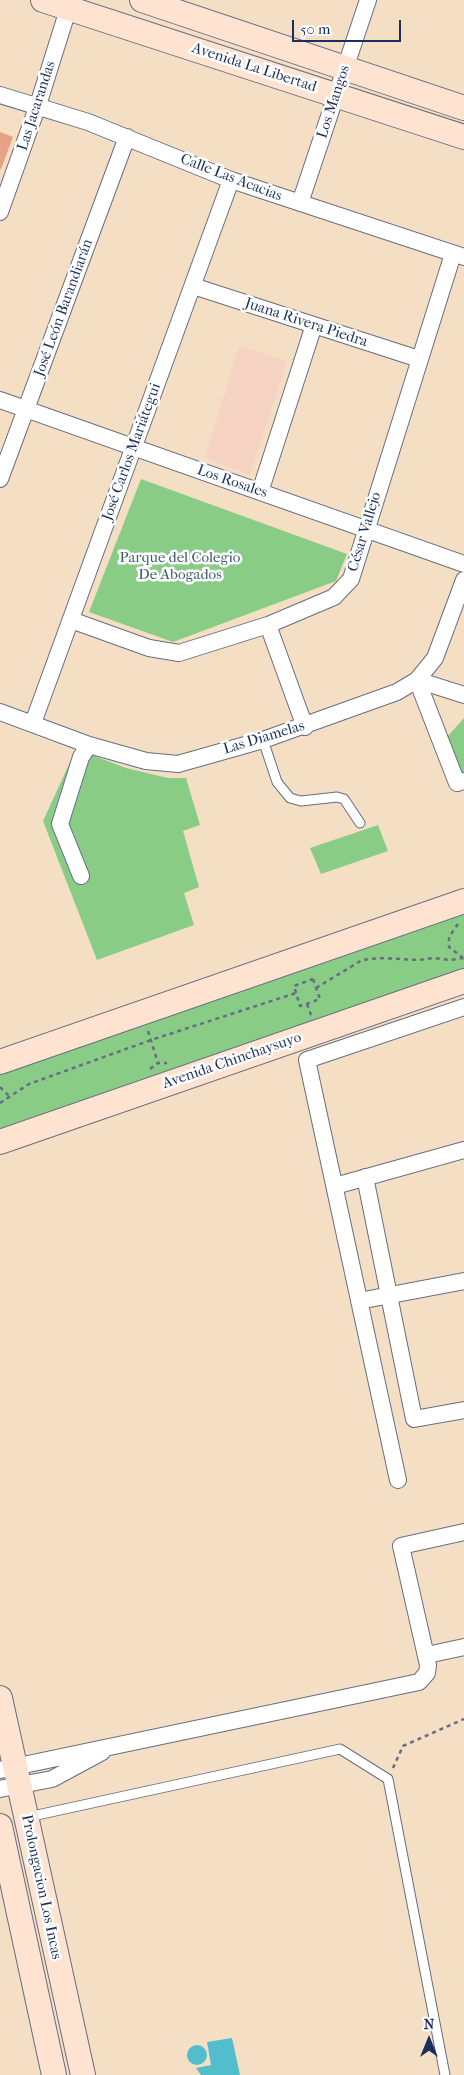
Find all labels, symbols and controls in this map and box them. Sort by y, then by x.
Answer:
scale bar [294,10,403,42]
text: 50 m [300,20,330,38]
street label: Avenida La Libertad [189,39,319,97]
street label: Las Jacarandas [14,59,60,153]
street label: Los Mangos [314,63,354,141]
street label: Calle Las Acacias [178,150,284,206]
street label: José León Barandiarán [31,237,97,379]
street label: Juana Rivera Piedra [242,295,370,351]
street label: José Carlos Mariátegui [99,381,165,523]
street label: Los Rosales [194,462,270,502]
street label: César Vallejo [344,490,386,574]
park label: Parque del Colegio De Abogados [120,549,240,584]
street label: Las Diamelas [221,717,307,759]
street label: Avenida Chinchaysuyo [160,1029,304,1093]
street label: Prolongacion Los Incas [17,1813,65,1961]
north arrow [404,2015,454,2065]
text: N [424,2016,434,2033]

